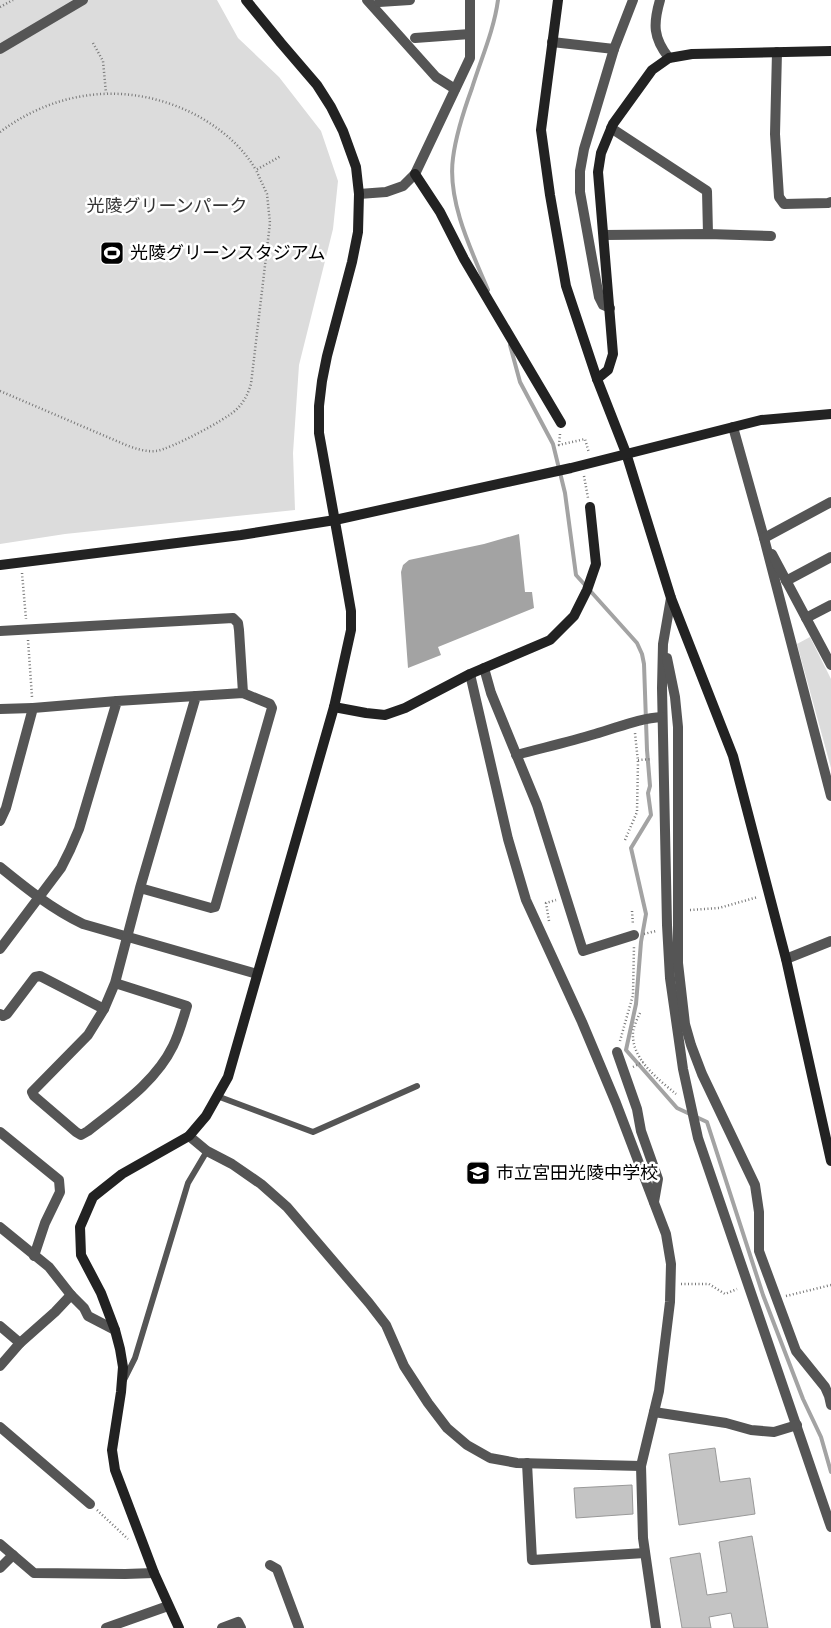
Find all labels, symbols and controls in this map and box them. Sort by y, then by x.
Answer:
park label: 光陵グリーンパーク [86,193,248,219]
sports icon: 光陵グリーンスタジアム [99,240,125,266]
place label: 光陵グリーンスタジアム [130,240,325,266]
school or university icon: 市立宮田光陵中学校 [465,1160,491,1186]
place label: 市立宮田光陵中学校 [496,1160,658,1186]

